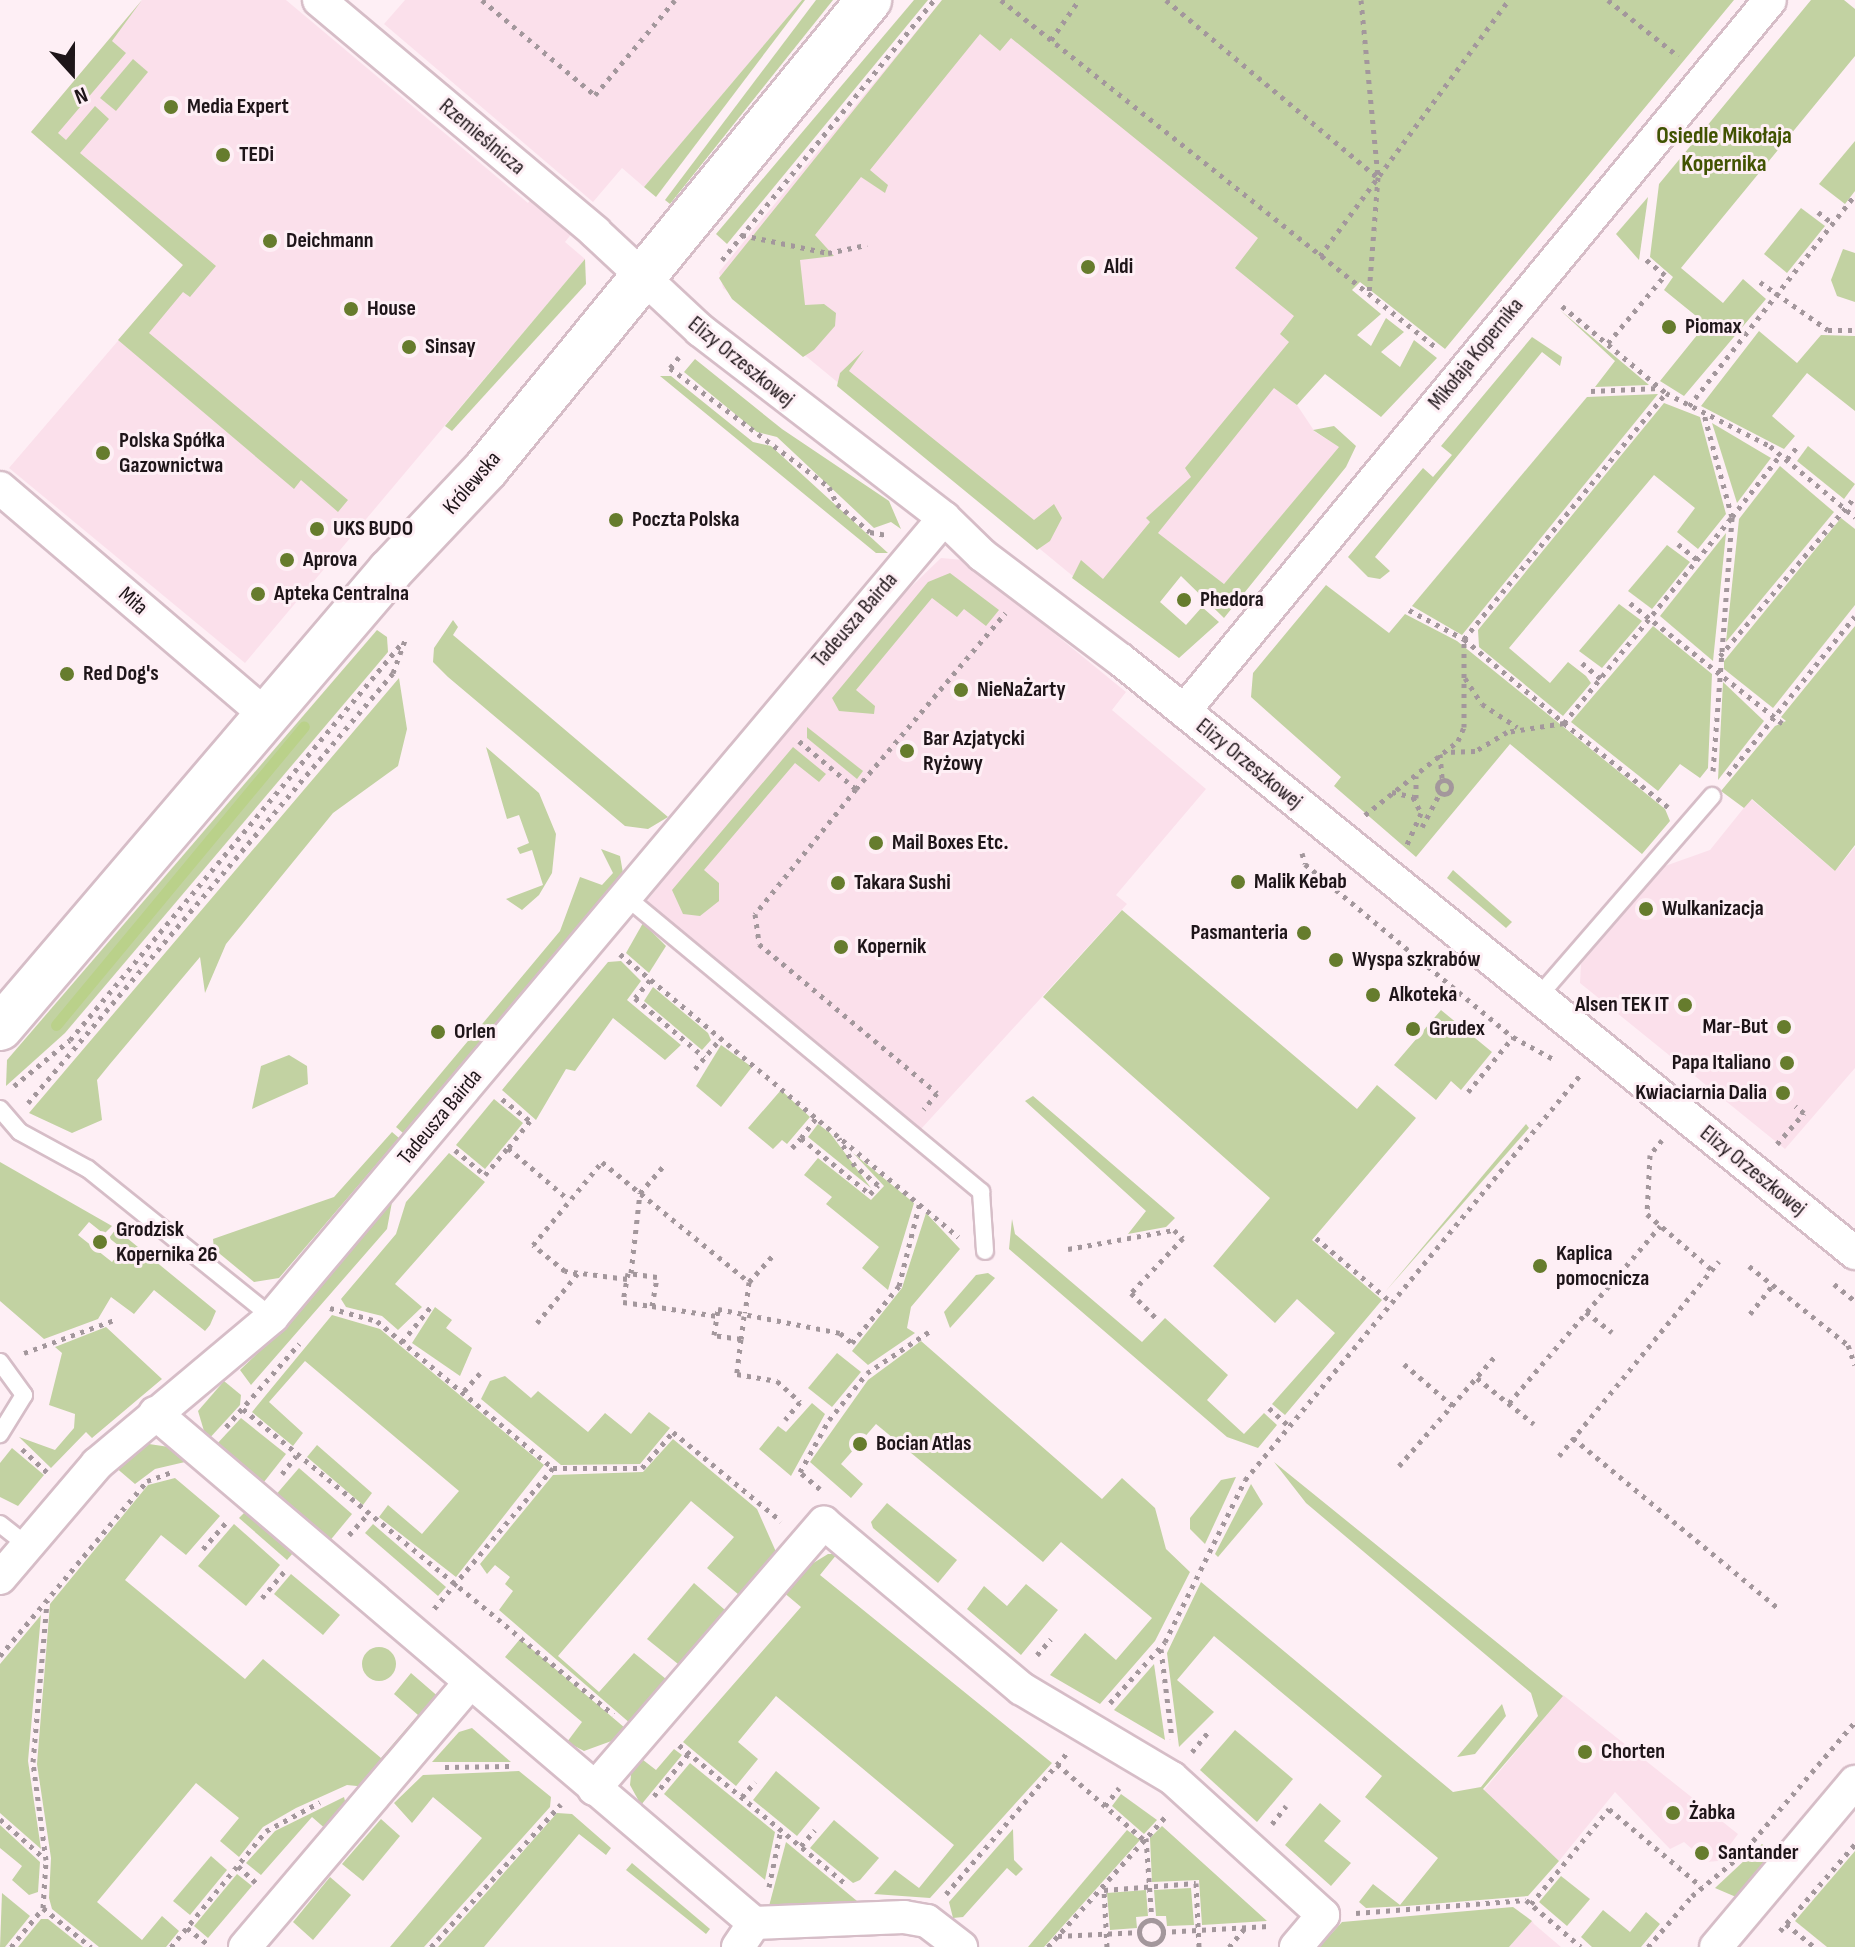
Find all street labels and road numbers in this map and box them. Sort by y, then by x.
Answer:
street label: Rzemieślnicza [434,93,530,181]
street label: Mikołaja Kopernika [1423,293,1529,415]
street label: Elizy Orzeszkowej [683,311,799,413]
street label: Królewska [437,446,507,520]
street label: Tadeusza Bairda [807,567,903,673]
street label: Miła [113,581,153,621]
street label: Elizy Orzeszkowej [1191,713,1307,815]
street label: Tadeusza Bairda [392,1064,488,1170]
street label: Elizy Orzeszkowej [1695,1120,1811,1222]

